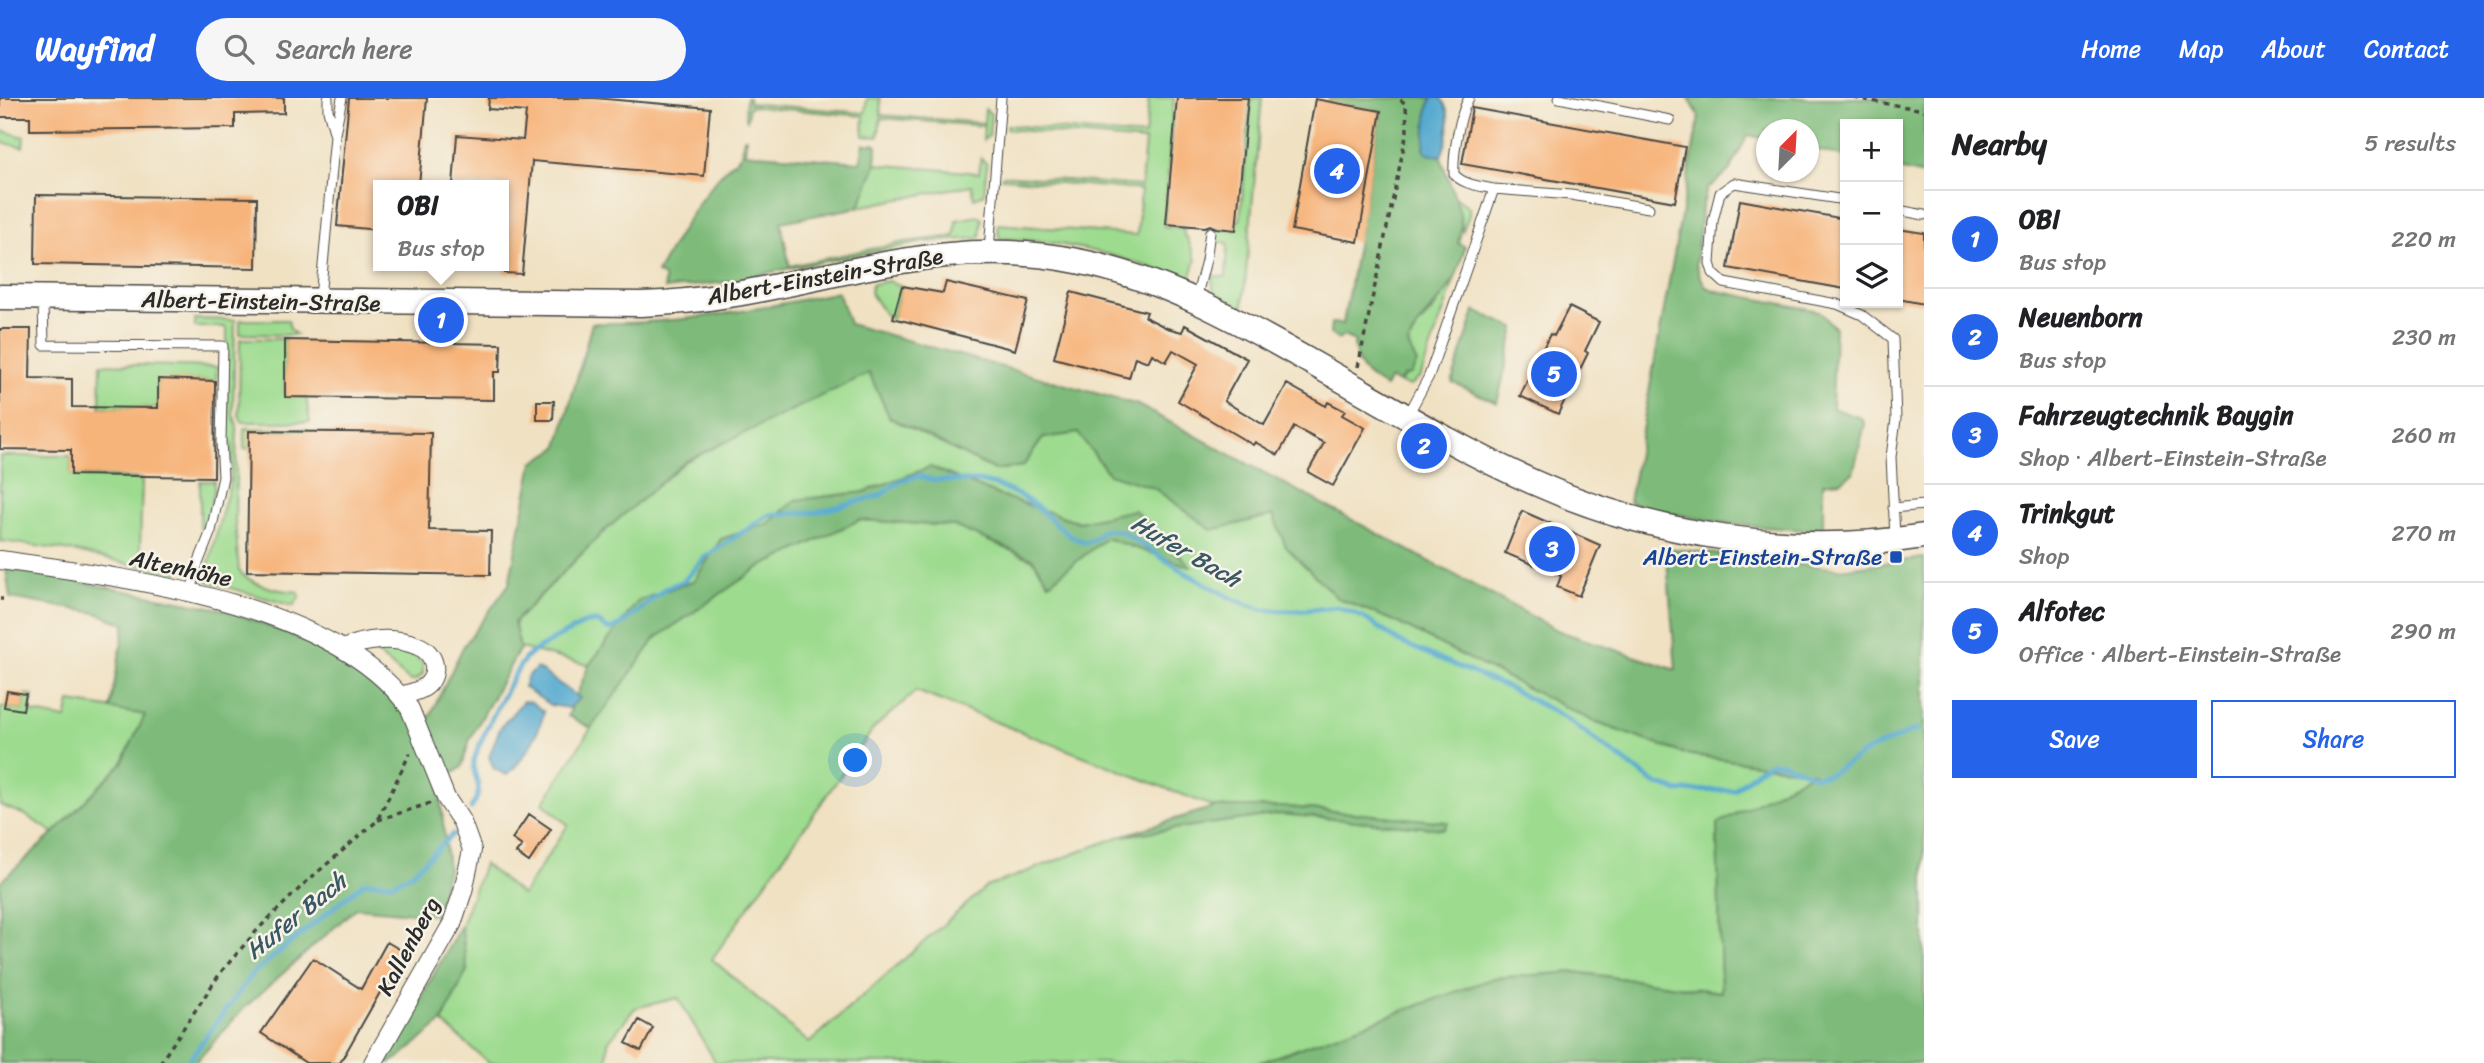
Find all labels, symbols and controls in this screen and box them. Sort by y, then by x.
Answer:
search box [196,18,686,81]
text: Wayfind [35,20,154,78]
text: Search here [276,26,413,72]
text: Home [2081,28,2141,70]
text: Map [2179,28,2223,70]
text: About [2261,28,2326,70]
text: Contact [2364,28,2449,70]
icon: search [220,30,258,68]
text: Nearby [1952,117,2047,171]
north arrow [1756,119,1819,182]
map controls [1840,119,1903,308]
button: + [1840,119,1903,182]
text: 5 results [2365,123,2456,164]
pin: 4 [1314,145,1360,197]
popup [373,180,509,271]
text: OBI [397,182,439,228]
button: − [1840,182,1903,245]
text: OBI [2019,196,2060,242]
text: 1 [1970,219,1980,260]
text: 220 m [2391,219,2456,260]
text: Bus stop [397,228,485,269]
street label: Albert-Einstein-Straße [703,236,946,318]
text: Bus stop [2019,242,2106,283]
button: layers [1840,245,1903,308]
street label: Albert-Einstein-Straße [140,279,381,324]
pin: 1 [418,294,464,346]
text: Neuenborn [2019,294,2143,340]
text: 2 [1968,317,1982,358]
text: 230 m [2392,317,2456,358]
text: Bus stop [2019,340,2106,381]
pin: 5 [1531,348,1577,400]
text: Fahrzeugtechnik Baygin [2019,392,2294,438]
text: 3 [1969,415,1981,456]
text: 260 m [2391,415,2456,456]
pin: 2 [1401,420,1447,472]
text: Shop · Albert-Einstein-Straße [2019,438,2327,479]
text: Trinkgut [2019,490,2115,536]
water label: Hufer Bach [1123,503,1251,601]
text: 4 [1968,513,1982,554]
text: 270 m [2391,513,2456,554]
pin: 3 [1529,523,1575,575]
text: Shop [2019,536,2069,577]
street label: Altenhöhe [125,537,236,599]
place label: Albert-Einstein-Straße [1642,537,1882,578]
marker: Albert-Einstein-Straße [1888,549,1904,565]
text: Alfotec [2019,588,2105,634]
text: 5 [1968,611,1982,652]
text: 290 m [2390,611,2456,652]
text: Office · Albert-Einstein-Straße [2019,634,2341,675]
button: Save [1952,700,2197,778]
button: Share [2211,700,2456,778]
your location [838,743,872,777]
water label: Hufer Bach [236,860,358,970]
street label: Kallenberg [365,889,452,1003]

